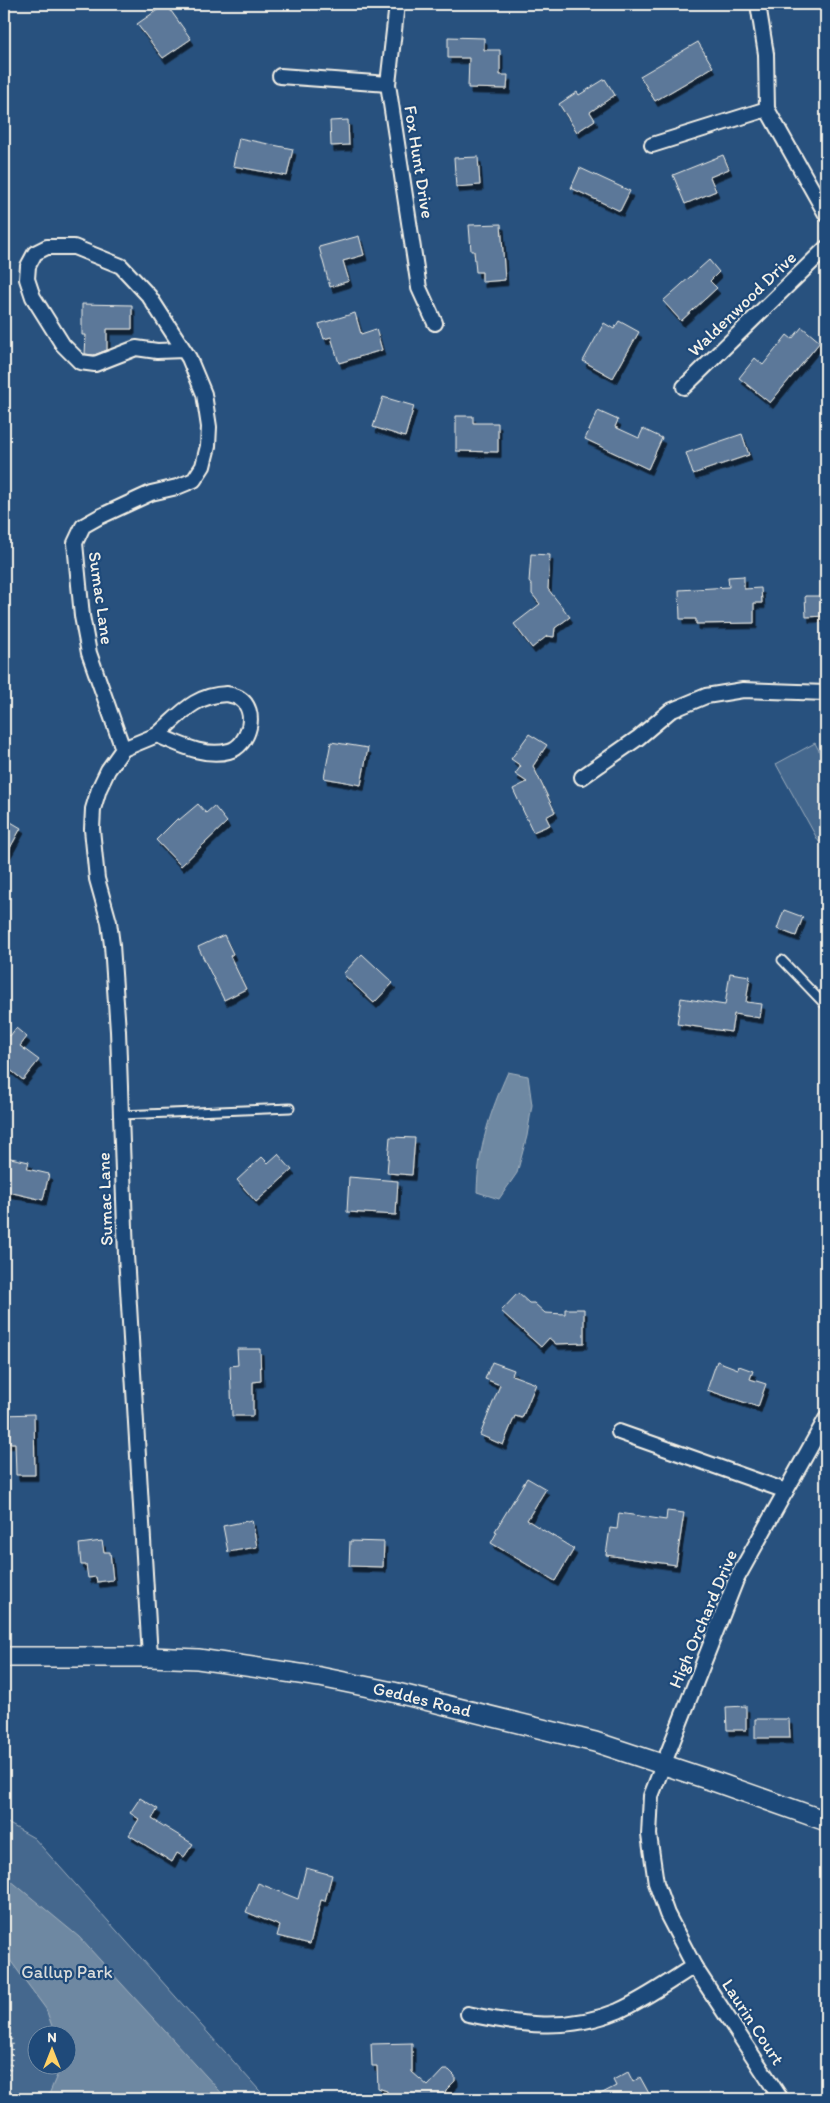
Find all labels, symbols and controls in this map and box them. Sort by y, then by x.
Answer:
street label: Fox Hunt Drive [399,104,439,220]
street label: Waldenwood Drive [683,247,801,361]
street label: Sumac Lane [84,550,118,646]
street label: Sumac Lane [92,1152,118,1246]
street label: High Orchard Drive [664,1546,742,1692]
street label: Geddes Road [371,1677,474,1722]
park label: Gallup Park [21,1961,113,1983]
street label: Laurin Court [717,1975,789,2069]
north arrow [28,2026,78,2076]
text: N [47,2029,57,2046]

